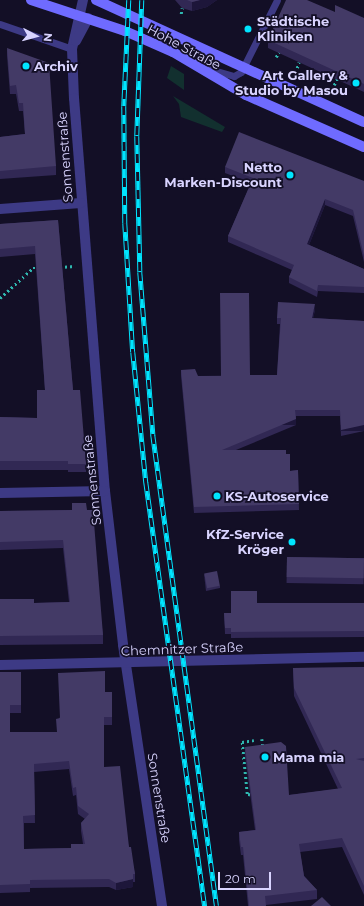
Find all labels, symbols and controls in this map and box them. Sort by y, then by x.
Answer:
place label: Städtische Kliniken [257,14,329,45]
north arrow [16,16,56,56]
street label: Hohe Straße [145,21,223,73]
marker: Städtische Kliniken [242,23,254,35]
text: N [41,32,55,42]
place label: Archiv [34,58,78,74]
marker: Archiv [21,61,31,71]
place label: Art Gallery & Studio by Masou [235,68,348,99]
marker: Art Gallery & Studio by Masou [351,78,361,88]
street label: Sonnenstraße [54,111,76,203]
place label: Netto Marken-Discount [164,160,282,191]
marker: Netto Marken-Discount [285,170,295,180]
street label: Sonnenstraße [79,434,105,526]
place label: KS-Autoservice [225,488,329,504]
marker: KS-Autoservice [212,491,222,501]
place label: KfZ-Service Kröger [206,527,284,558]
marker: KfZ-Service Kröger [287,537,297,547]
street label: Chemnitzer Straße [121,639,243,659]
place label: Mama mia [273,749,344,765]
street label: Sonnenstraße [144,752,174,844]
marker: Mama mia [260,752,270,762]
scale bar [220,864,273,890]
text: 20 m [225,871,256,886]

